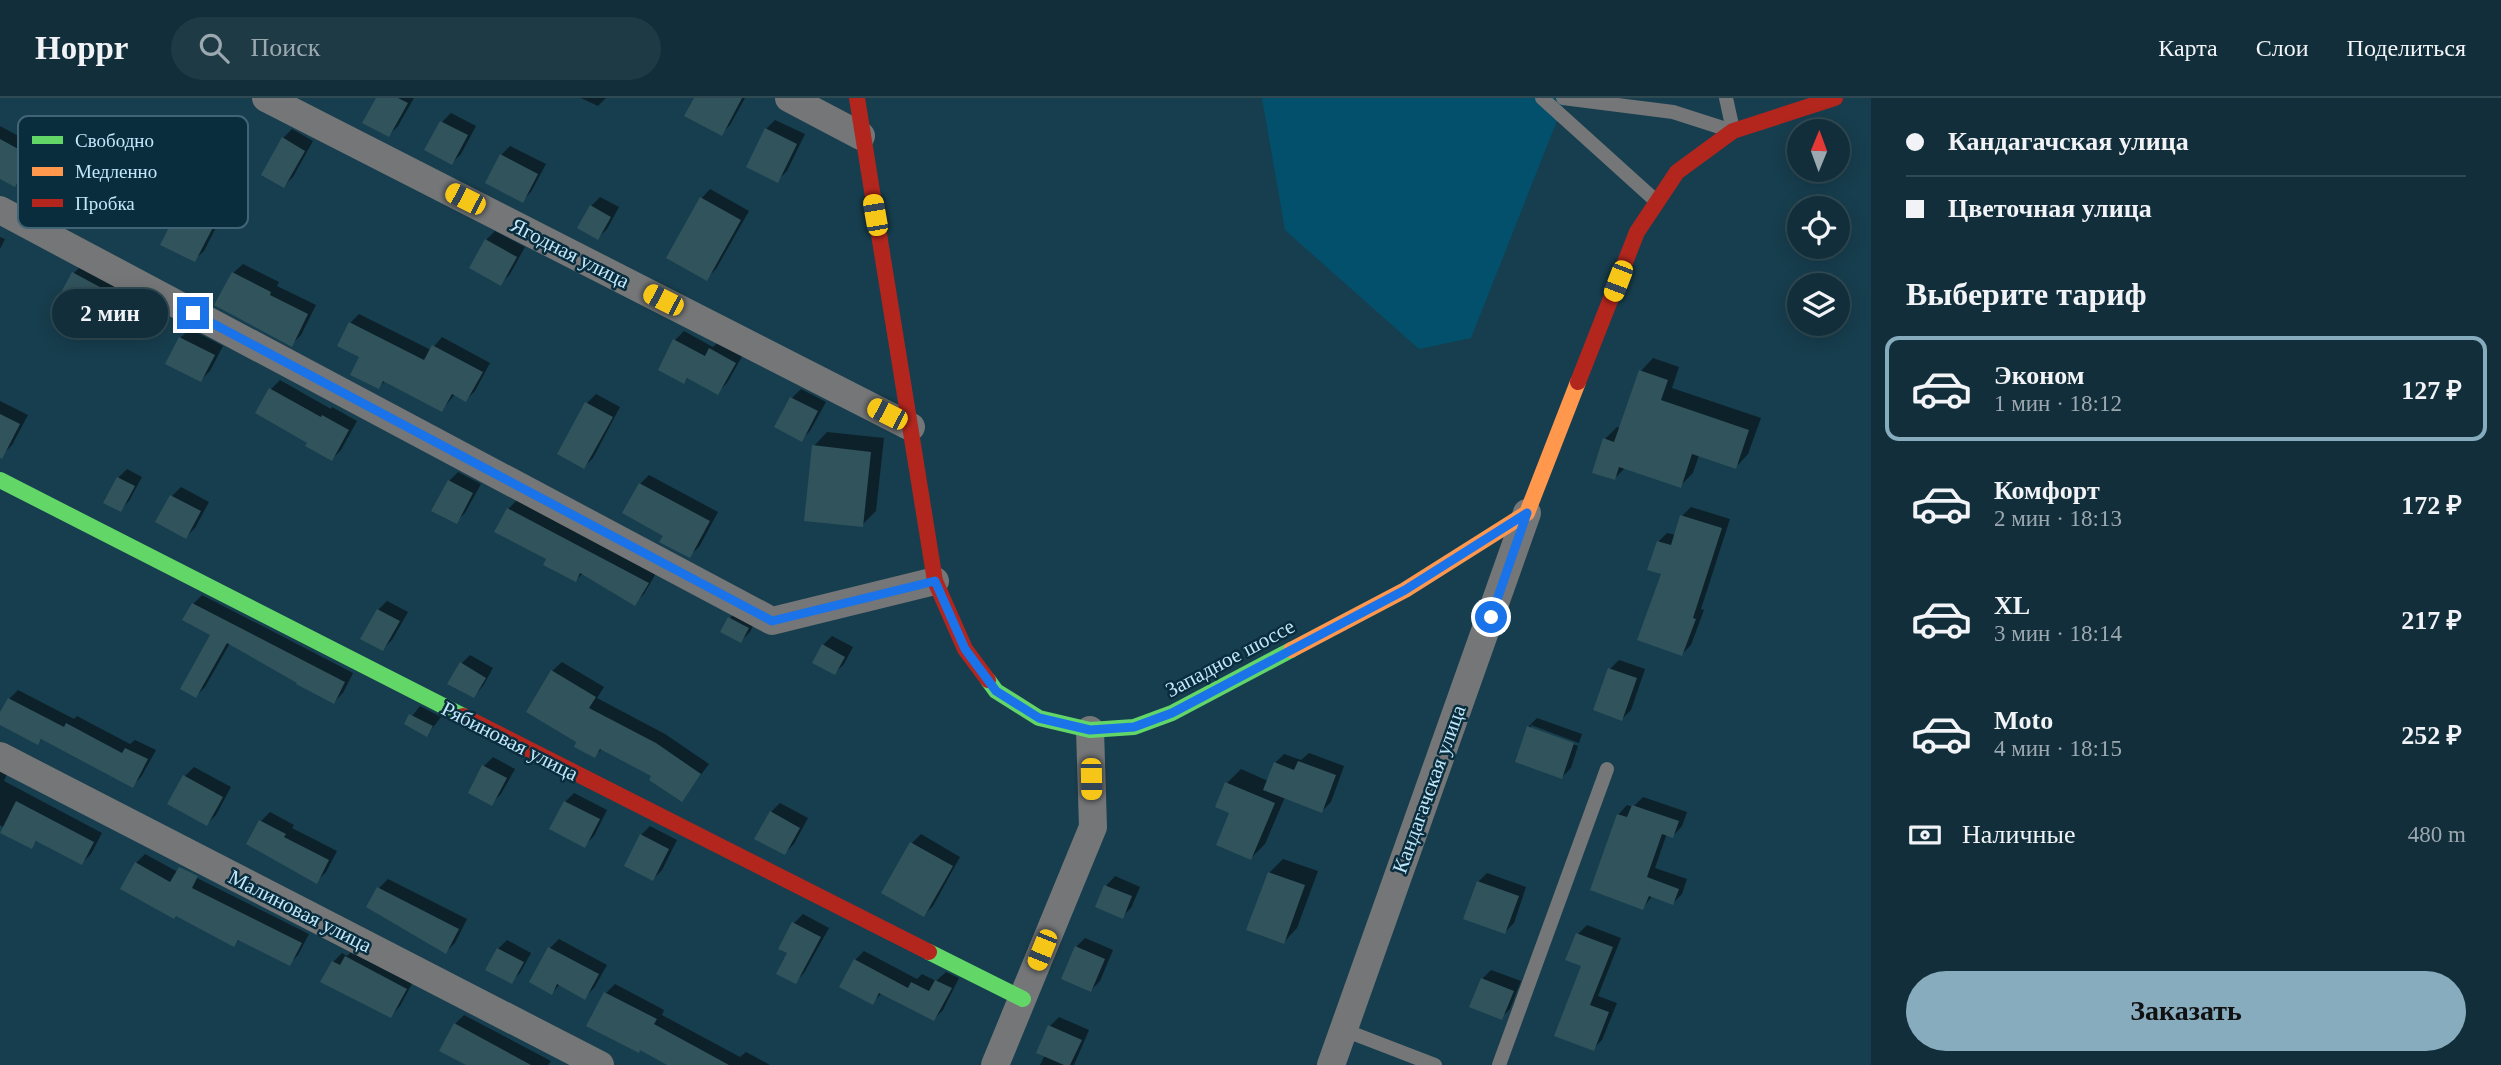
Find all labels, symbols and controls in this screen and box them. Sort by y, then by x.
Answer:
search box [171,17,661,80]
icon: search [195,29,233,67]
text: Hoppr [35,30,129,66]
text: Поиск [251,33,320,62]
text: Карта [2158,35,2218,61]
text: Слои [2256,35,2309,61]
text: Поделиться [2347,35,2466,61]
legend [18,116,248,228]
north arrow [1787,119,1850,182]
map controls [1787,119,1850,336]
text: Кандагачская улица [1948,127,2189,156]
text: Свободно [75,130,154,151]
text: Медленно [75,161,157,182]
car [442,180,489,218]
car [862,192,889,238]
text: Пробка [75,193,135,214]
text: Цветочная улица [1948,194,2152,223]
button: locate [1787,196,1850,259]
street label: Ягодная улица [507,213,634,294]
car [1601,258,1636,304]
button: layers [1787,273,1850,336]
text: Выберите тариф [1906,276,2147,312]
car [640,281,687,319]
callout: 2 мин [53,288,168,338]
route end [177,297,209,329]
text: 2 мин [80,301,140,326]
icon: car [1910,357,1973,420]
text: Эконом [1994,361,2084,390]
text: 127 ₽ [2401,376,2462,405]
text: 1 мин · 18:12 [1994,391,2122,416]
car [864,395,911,433]
icon: car [1910,472,1973,535]
text: Комфорт [1994,476,2100,505]
text: 172 ₽ [2401,491,2462,520]
text: 2 мин · 18:13 [1994,506,2122,531]
icon: car [1910,587,1973,650]
text: XL [1994,591,2030,620]
route start [1475,601,1507,633]
text: 217 ₽ [2401,606,2462,635]
street label: Западное шоссе [1161,614,1299,702]
text: 3 мин · 18:14 [1994,621,2122,646]
street label: Рябиновая улица [438,696,583,786]
street label: Кандагачская улица [1387,701,1471,876]
icon: car [1910,702,1973,765]
text: Moto [1994,706,2053,735]
text: 252 ₽ [2401,721,2462,750]
text: 4 мин · 18:15 [1994,736,2122,761]
car [1081,758,1102,800]
icon: cash [1906,816,1944,854]
text: Наличные [1962,820,2075,849]
text: 480 m [2408,822,2466,847]
street label: Малиновая улица [224,865,376,958]
car [1025,927,1060,973]
button: Заказать [1906,971,2466,1051]

